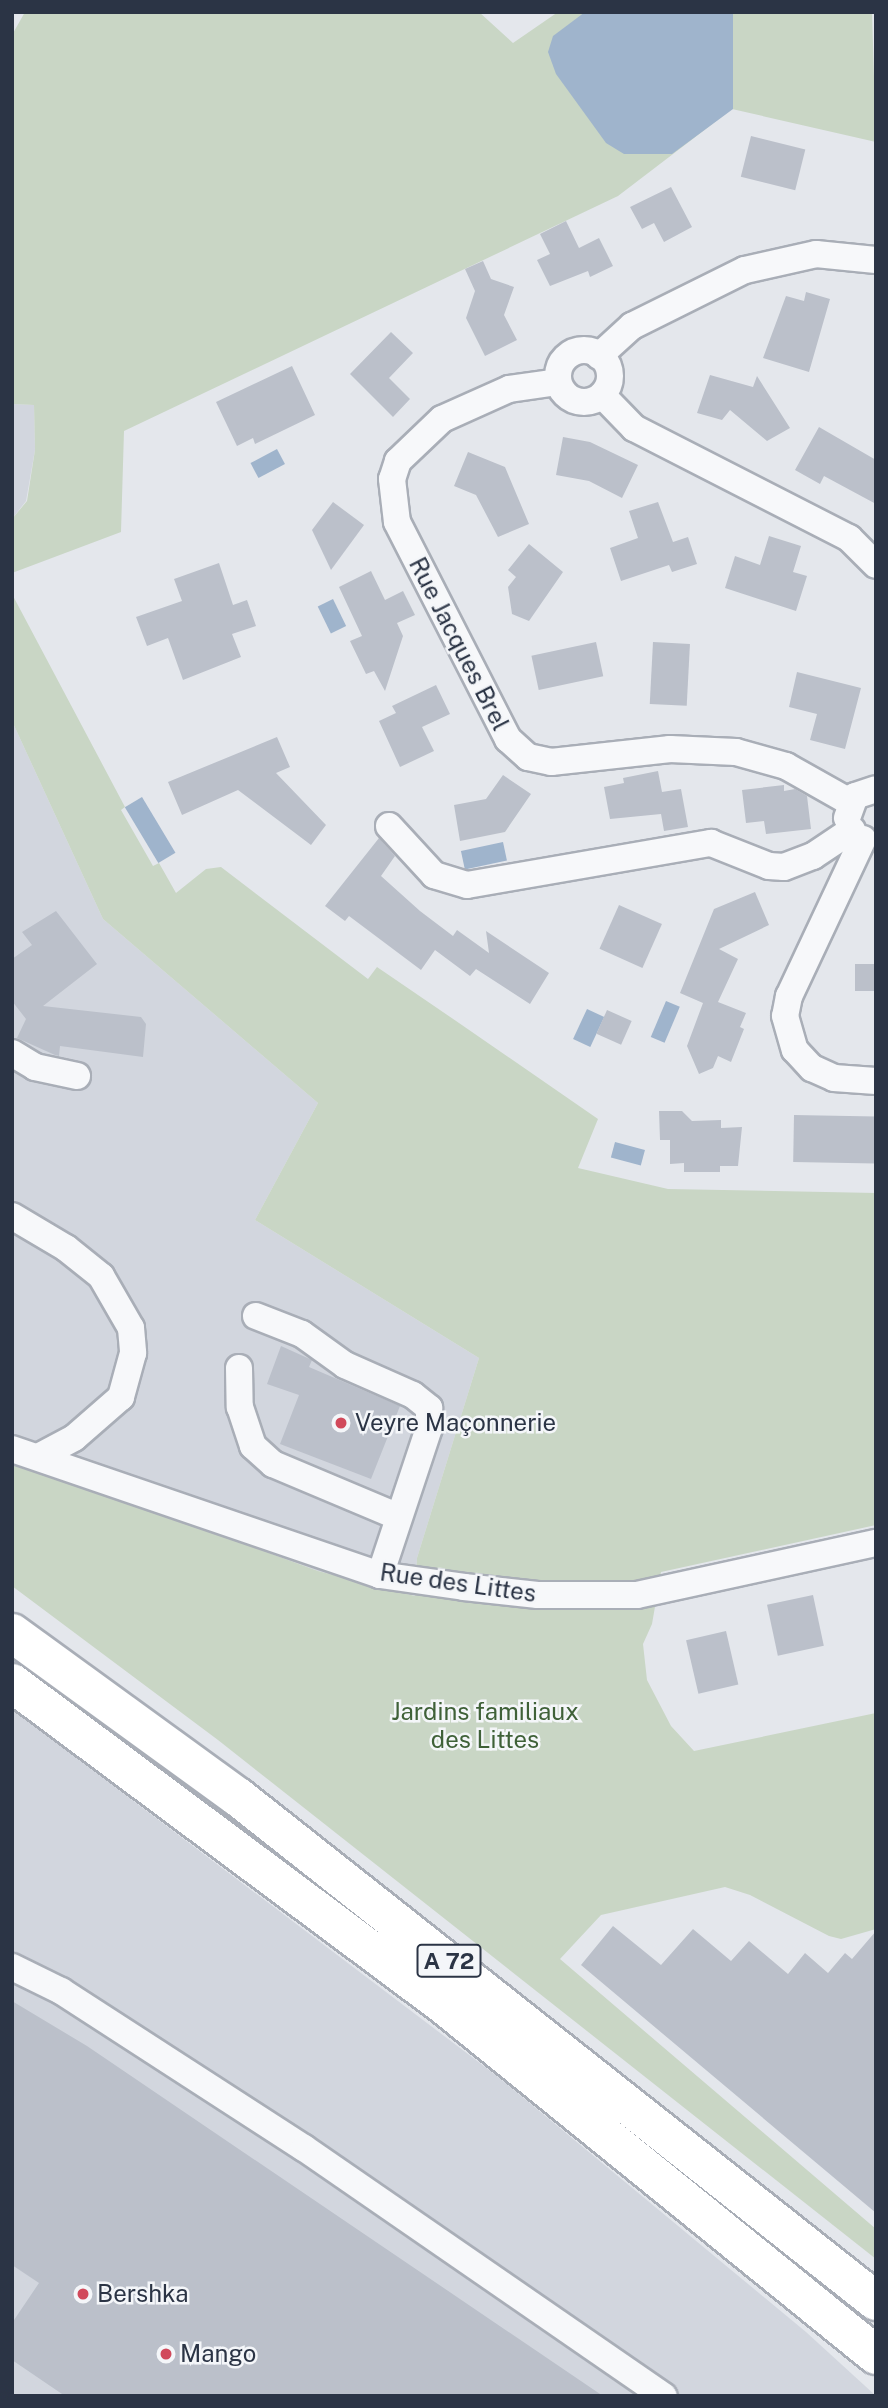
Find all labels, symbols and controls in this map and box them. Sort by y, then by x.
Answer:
street label: Rue Jacques Brel [403,552,515,736]
place label: Veyre Maçonnerie [355,1409,556,1437]
marker: Veyre Maçonnerie [333,1415,349,1431]
street label: Rue des Littes [378,1558,538,1608]
park label: Jardins familiaux des Littes [391,1698,579,1754]
road number: A 72 [416,1942,482,1980]
place label: Bershka [97,2280,188,2308]
marker: Bershka [75,2286,91,2302]
place label: Mango [180,2340,256,2368]
marker: Mango [158,2346,174,2362]

